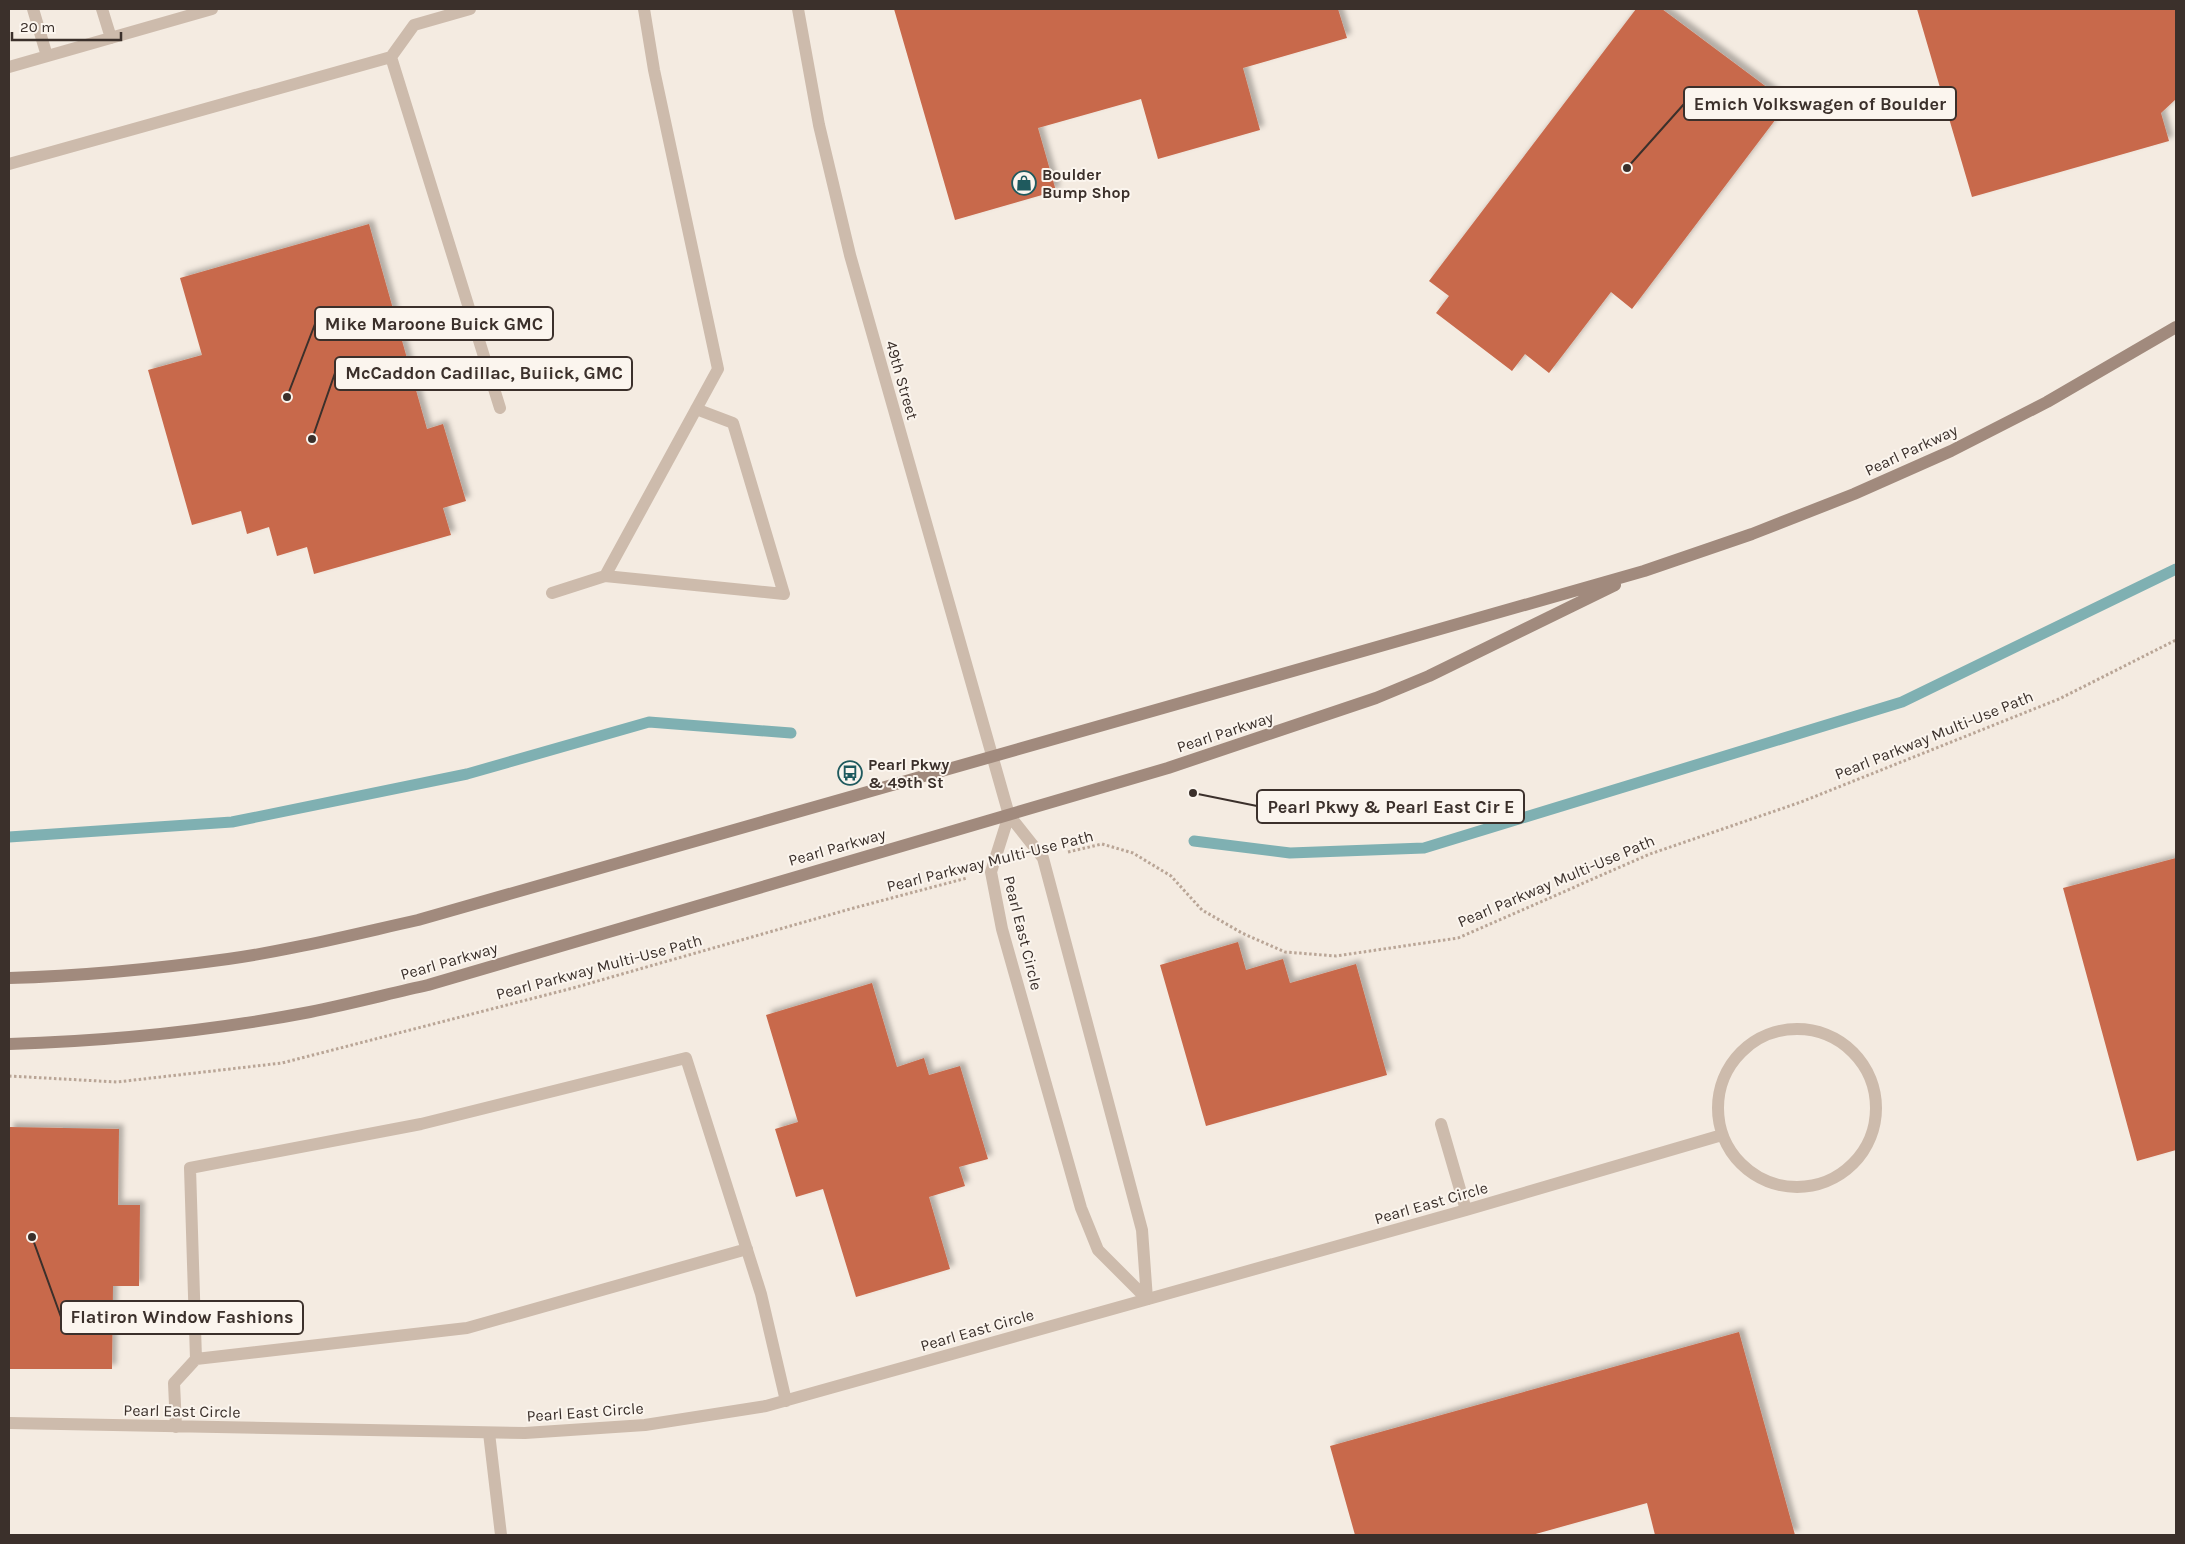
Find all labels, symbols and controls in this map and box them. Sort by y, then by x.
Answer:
scale bar [12,10,121,42]
text: 20 m [20,18,55,36]
callout: Emich Volkswagen of Boulder [1684,87,1956,120]
text: Emich Volkswagen of Boulder [1694,93,1946,115]
place label: Boulder Bump Shop [1042,165,1131,202]
shop icon: Boulder Bump Shop [1011,170,1037,196]
callout: Mike Maroone Buick GMC [315,307,553,340]
text: Mike Maroone Buick GMC [325,313,543,335]
street label: 49th Street [882,338,922,422]
callout: McCaddon Cadillac, Buiick, GMC [335,357,632,390]
text: McCaddon Cadillac, Buiick, GMC [345,362,623,384]
street label: Pearl Parkway [1862,420,1961,480]
street label: Pearl Parkway Multi-Use Path [1832,686,2036,784]
street label: Pearl Parkway [1174,707,1276,757]
place label: Pearl Pkwy & 49th St [868,755,949,792]
bus stop icon: Pearl Pkwy & 49th St [837,760,863,786]
callout: Pearl Pkwy & Pearl East Cir E [1257,790,1524,823]
text: Pearl Pkwy & Pearl East Cir E [1267,796,1515,818]
street label: Pearl Parkway [786,824,888,870]
street label: Pearl Parkway Multi-Use Path [885,826,1095,896]
street label: Pearl Parkway Multi-Use Path [1455,831,1657,931]
street label: Pearl East Circle [1000,874,1046,992]
street label: Pearl Parkway Multi-Use Path [494,930,704,1004]
street label: Pearl Parkway [398,938,500,984]
street label: Pearl East Circle [1372,1178,1490,1228]
callout: Flatiron Window Fashions [61,1301,303,1334]
street label: Pearl East Circle [918,1305,1036,1355]
text: Flatiron Window Fashions [71,1306,293,1328]
street label: Pearl East Circle [526,1398,644,1426]
street label: Pearl East Circle [123,1400,241,1422]

